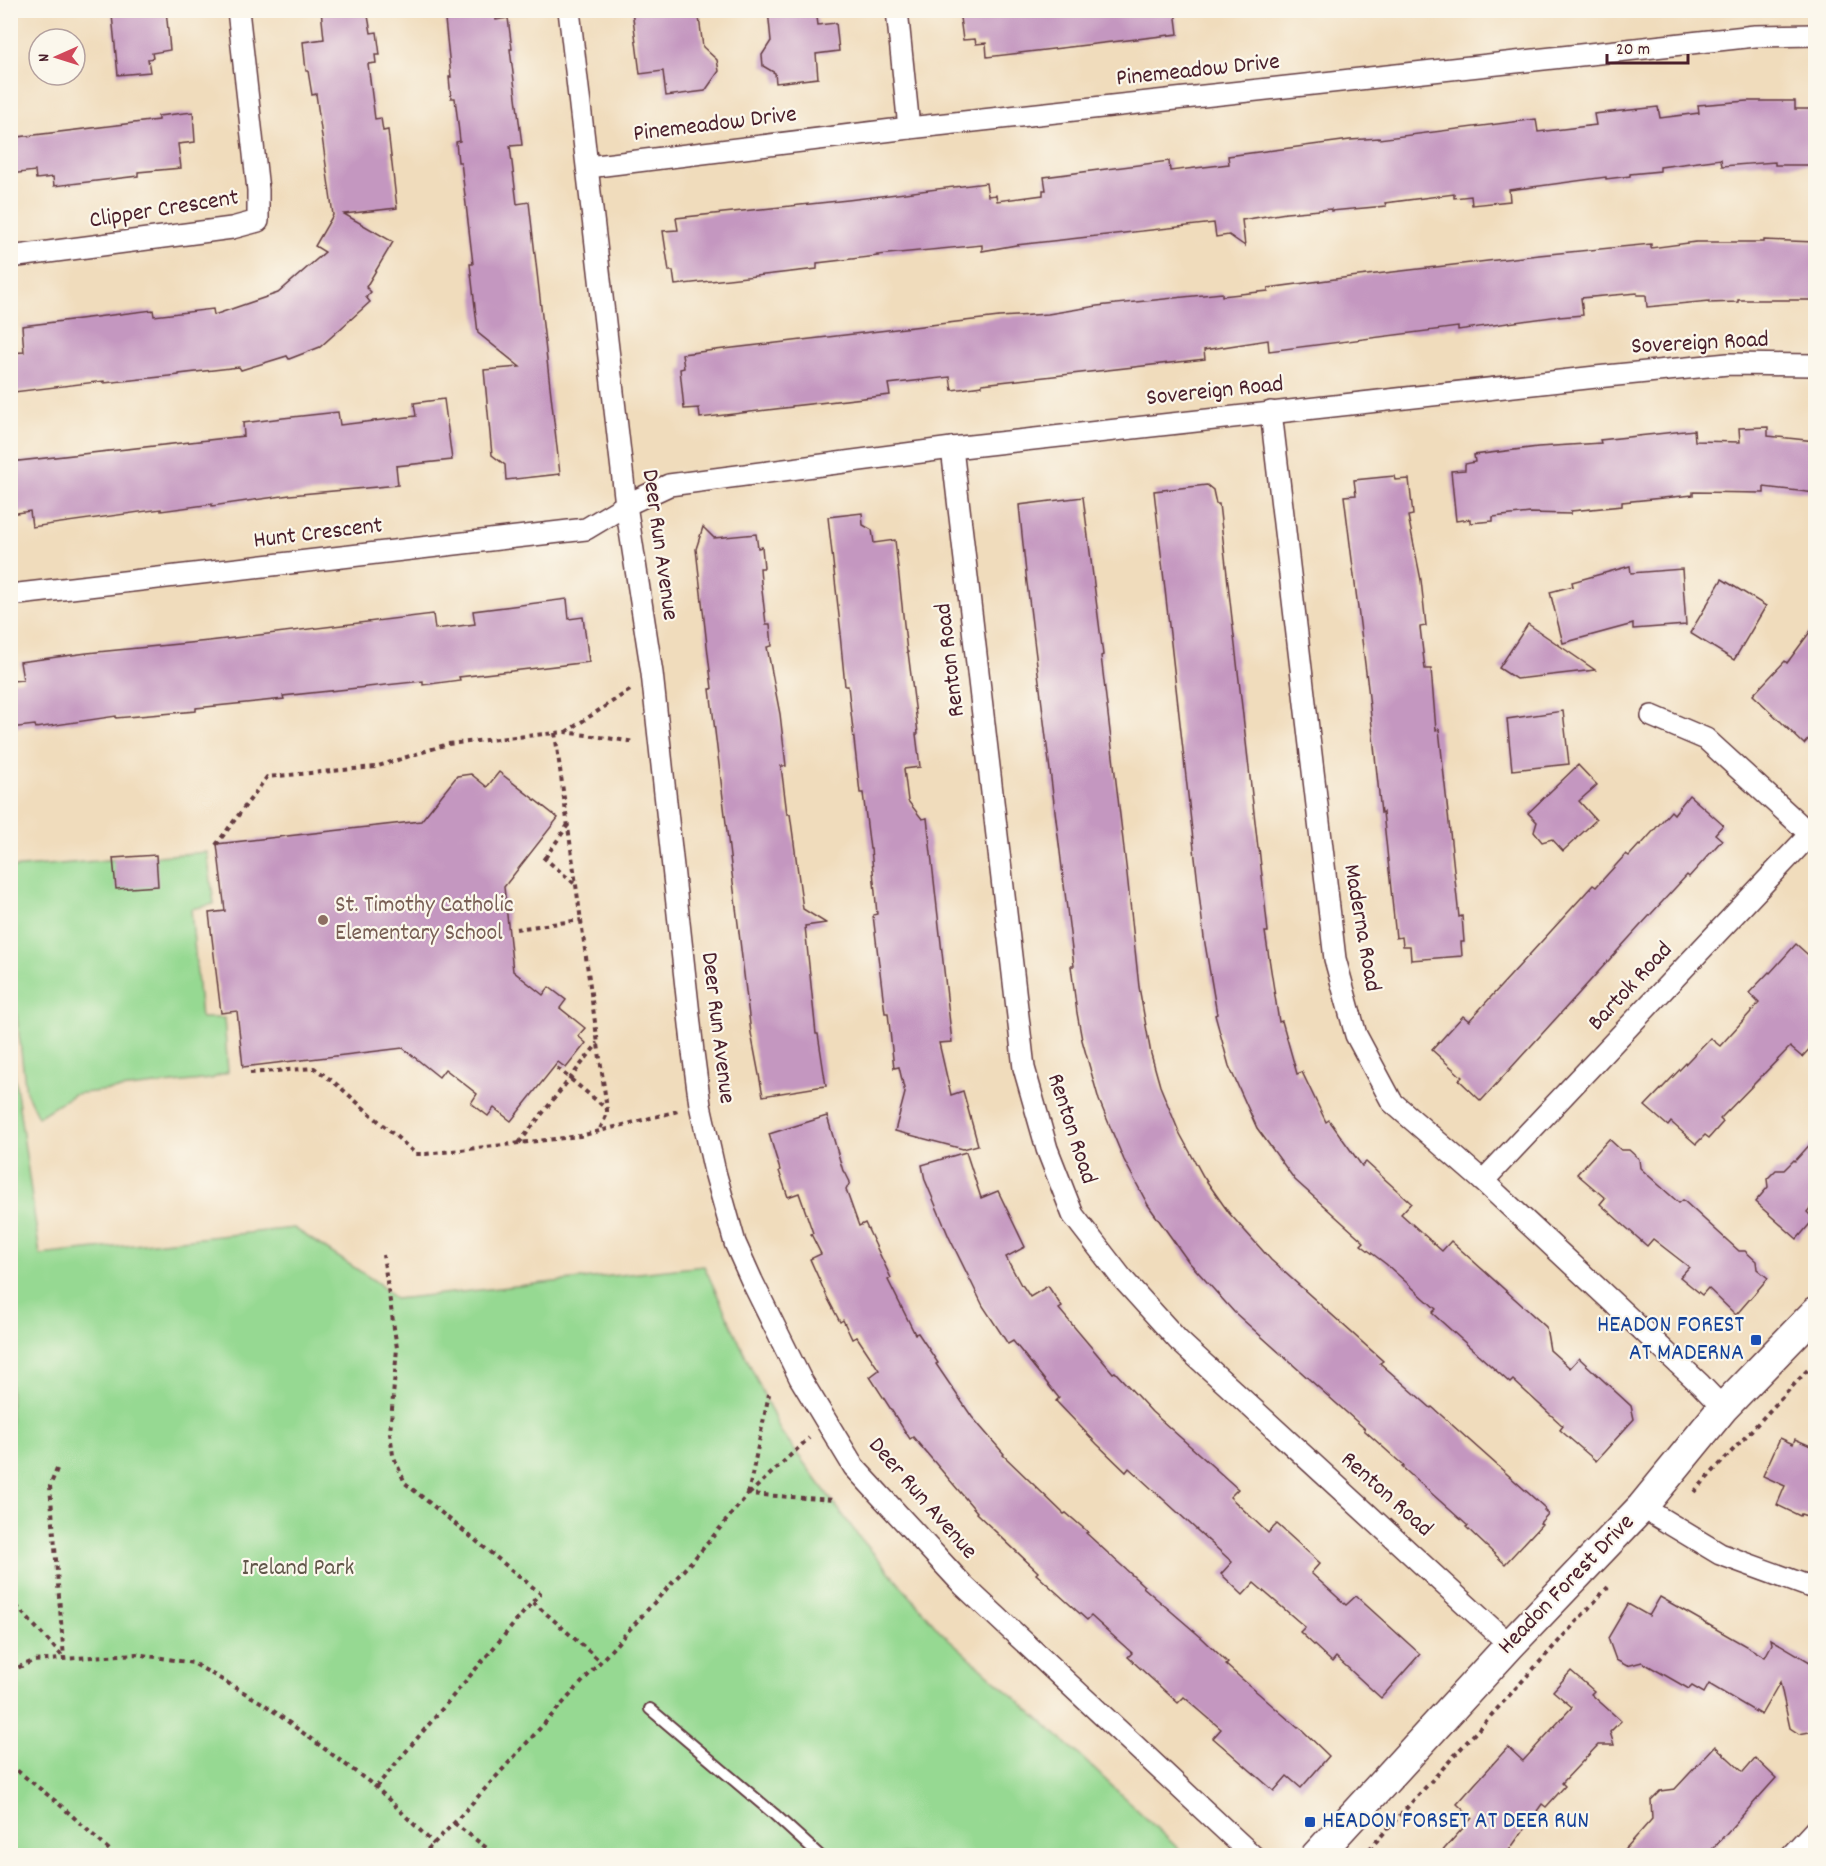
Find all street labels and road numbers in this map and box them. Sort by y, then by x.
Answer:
street label: Pinemeadow Drive [1114,46,1282,96]
street label: Pinemeadow Drive [631,98,799,152]
street label: Clipper Crescent [87,181,241,239]
street label: Sovereign Road [1630,323,1770,365]
street label: Sovereign Road [1145,368,1285,416]
street label: Deer Run Avenue [632,467,686,623]
street label: Hunt Crescent [252,509,385,559]
street label: Renton Road [927,601,975,719]
street label: Maderna Road [1333,862,1389,994]
street label: Bartok Road [1581,935,1681,1039]
street label: Deer Run Avenue [691,950,743,1106]
street label: Renton Road [1037,1069,1105,1189]
street label: Deer Run Avenue [859,1430,985,1568]
street label: Renton Road [1332,1444,1440,1546]
street label: Headon Forest Drive [1491,1507,1643,1663]

